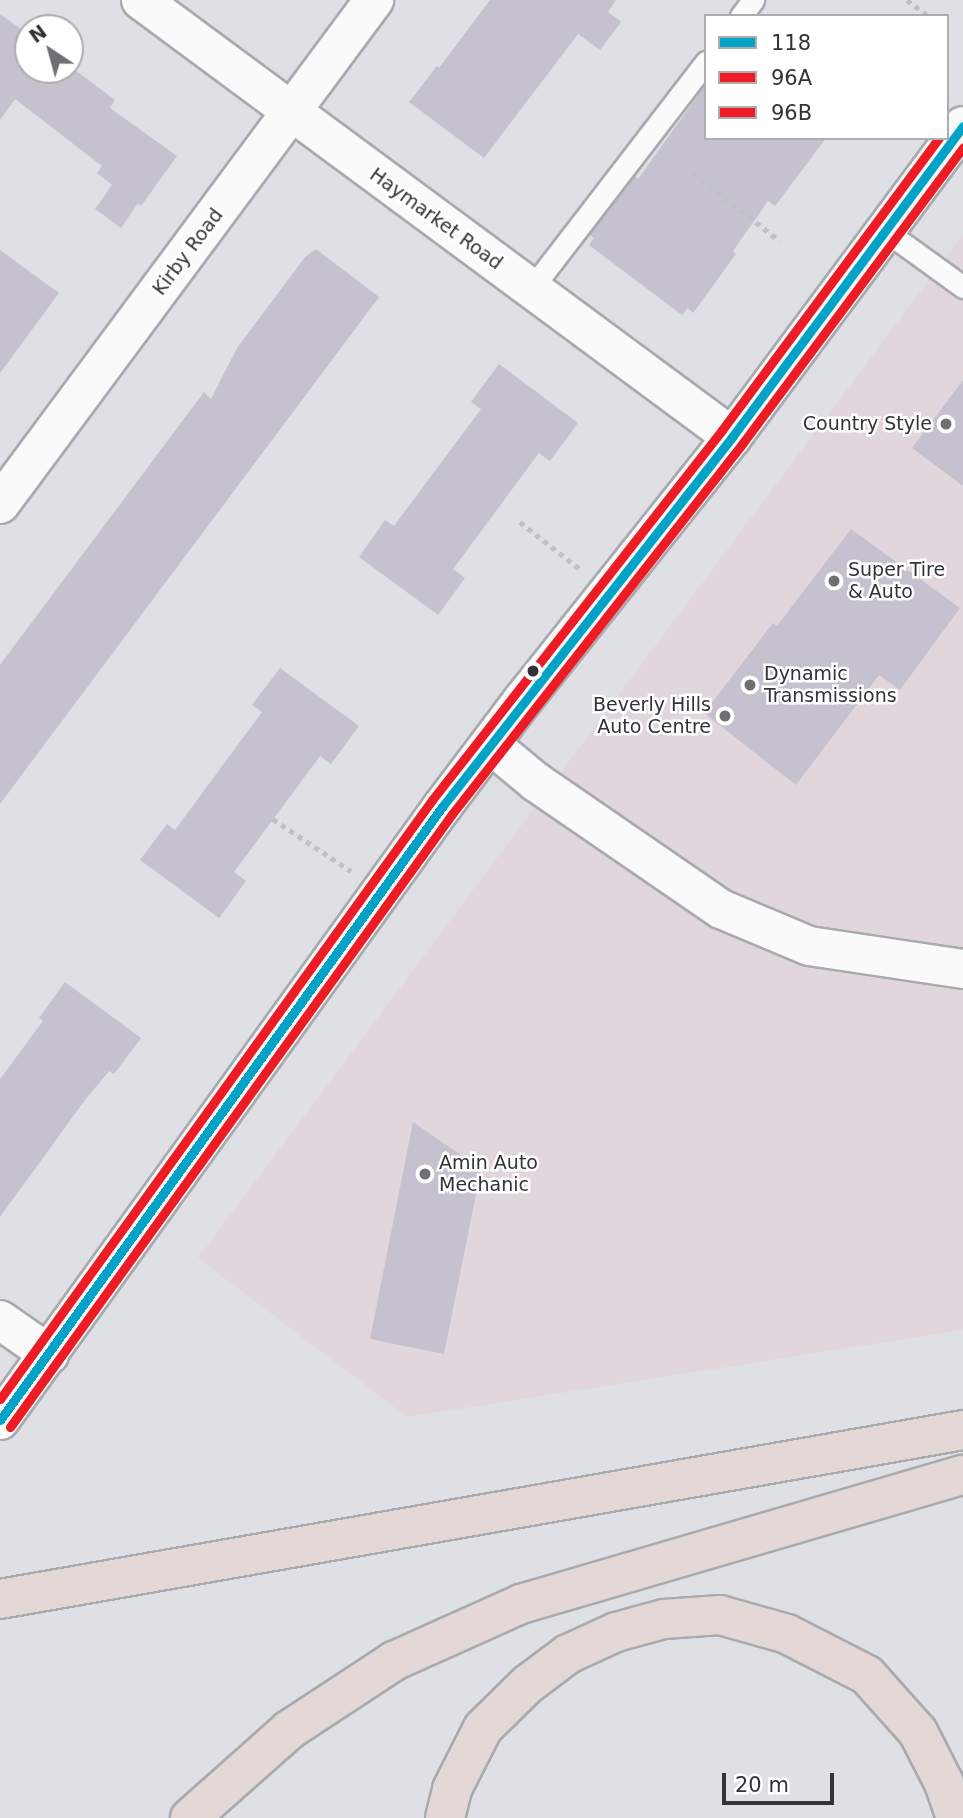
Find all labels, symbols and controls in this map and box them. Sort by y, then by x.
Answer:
north arrow [14,14,84,84]
legend [704,14,949,140]
text: N [25,20,51,47]
text: 118 [771,31,811,55]
text: 96A [771,66,812,90]
text: 96B [771,101,812,125]
street label: Haymarket Road [365,163,507,275]
street label: Kirby Road [148,204,228,300]
place label: Country Style [803,413,932,435]
marker: Country Style [938,416,954,432]
place label: Super Tire & Auto [848,559,945,603]
marker: Super Tire & Auto [826,573,842,589]
place label: Dynamic Transmissions [764,663,897,707]
unlabelled marker [526,664,540,678]
marker: Dynamic Transmissions [742,677,758,693]
place label: Beverly Hills Auto Centre [593,694,711,738]
marker: Beverly Hills Auto Centre [717,708,733,724]
place label: Amin Auto Mechanic [439,1152,538,1196]
marker: Amin Auto Mechanic [417,1166,433,1182]
scale bar [725,1758,837,1802]
text: 20 m [735,1773,789,1797]

